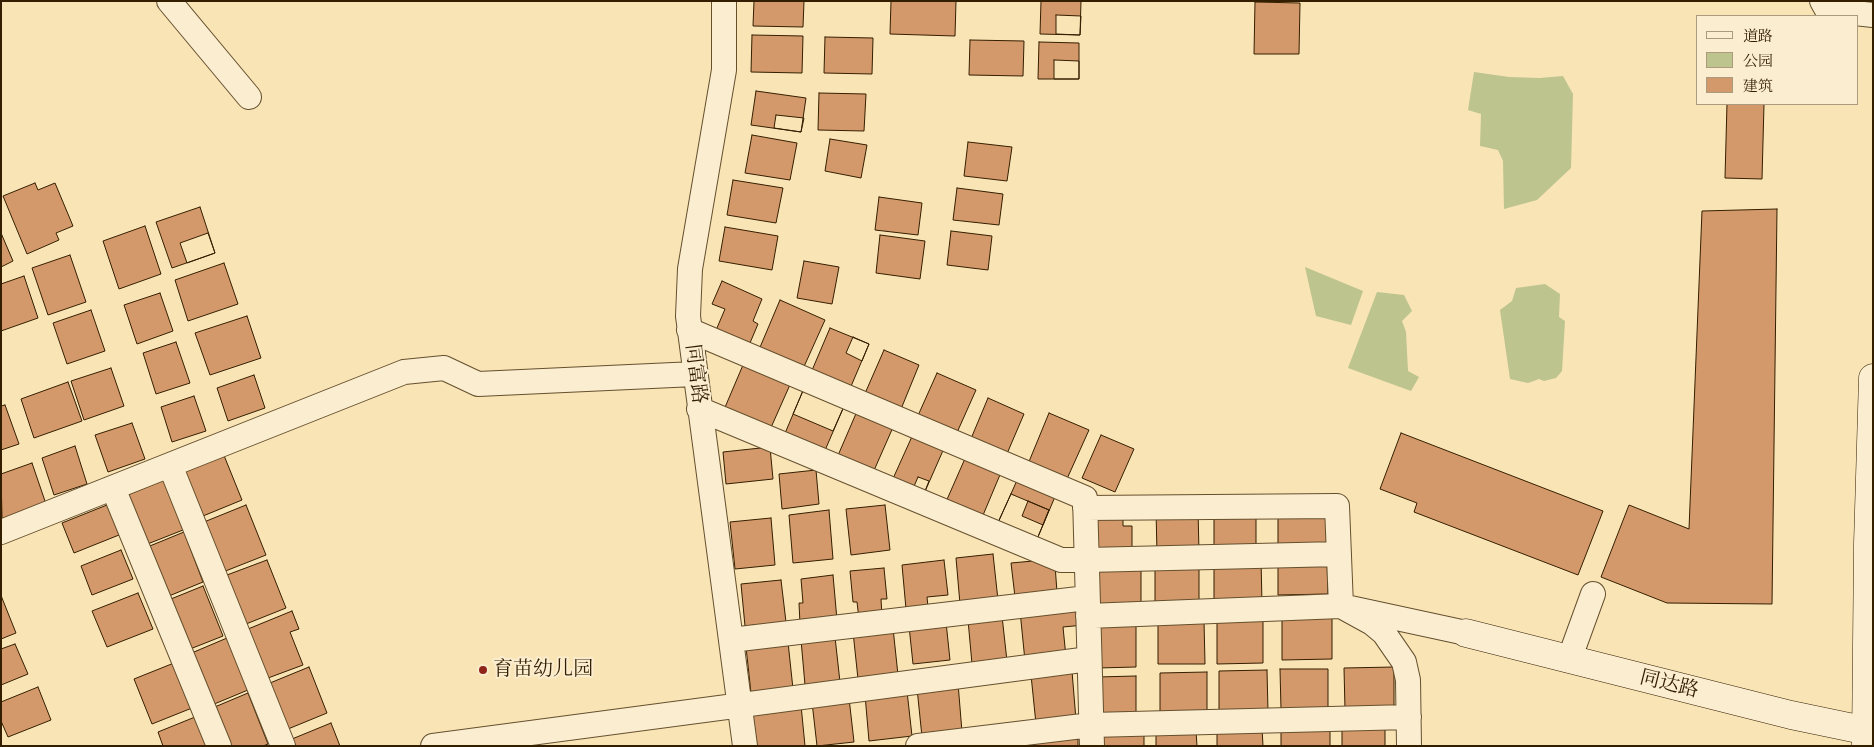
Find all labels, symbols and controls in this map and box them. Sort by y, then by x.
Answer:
legend [1696,15,1859,105]
text: 道路 [1743,27,1773,46]
text: 公园 [1743,52,1773,71]
text: 建筑 [1743,77,1773,96]
street label: 同富路 [679,343,711,405]
place label: 育苗幼儿园 [493,658,593,682]
marker: 育苗幼儿园 [477,664,489,676]
street label: 同达路 [1637,666,1701,704]

